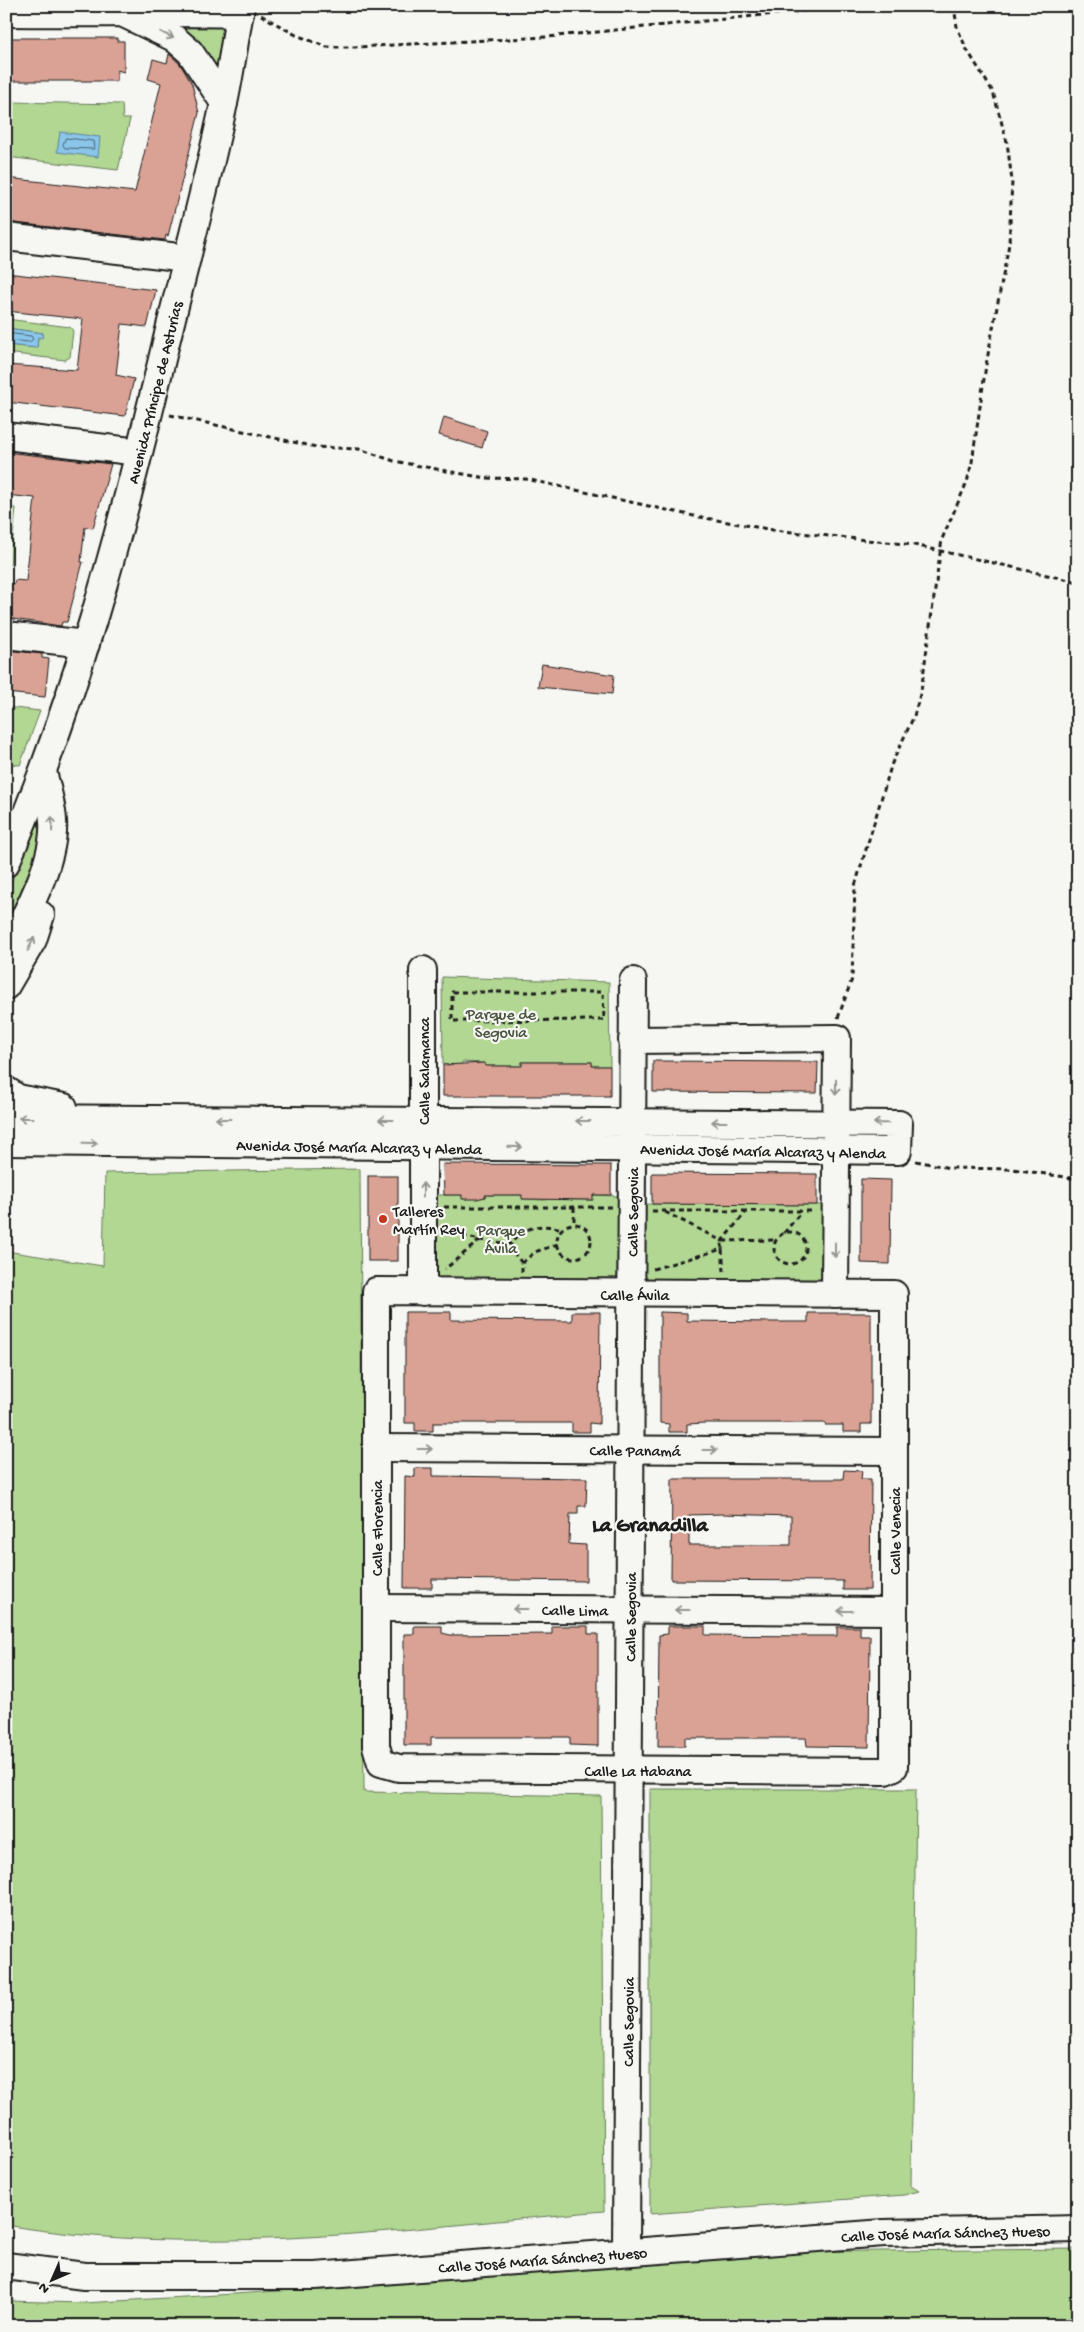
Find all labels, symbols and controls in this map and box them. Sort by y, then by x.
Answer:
one-way arrow [159,31,174,40]
street label: Avenida Príncipe de Asturias [125,299,189,486]
one-way arrow [47,816,57,832]
one-way arrow [26,937,36,952]
park label: Parque de Segovia [465,1007,537,1044]
street label: Calle Salamanca [417,1016,436,1125]
one-way arrow [831,1078,841,1095]
one-way arrow [18,1113,34,1123]
one-way arrow [215,1114,232,1124]
one-way arrow [378,1115,394,1125]
one-way arrow [575,1116,592,1126]
one-way arrow [711,1117,728,1127]
one-way arrow [874,1118,890,1128]
one-way arrow [82,1138,98,1147]
street label: Avenida José María Alcaraz y Alenda [236,1138,483,1161]
one-way arrow [506,1142,523,1152]
street label: Avenida José María Alcaraz y Alenda [640,1142,887,1165]
street label: Calle Segovia [625,1166,645,1257]
one-way arrow [419,1183,428,1199]
place label: Talleres Martín Rey [392,1204,465,1241]
marker: Talleres Martín Rey [377,1213,389,1225]
park label: Parque Ávila [476,1223,526,1260]
one-way arrow [830,1241,840,1257]
street label: Calle Ávila [600,1287,671,1307]
street label: Calle Panamá [589,1443,682,1463]
one-way arrow [416,1444,433,1454]
one-way arrow [702,1445,718,1455]
street label: Calle Florencia [370,1479,389,1576]
street label: Calle Venecia [888,1486,907,1575]
district label: La Granadilla [592,1515,709,1540]
street label: Calle Segovia [623,1571,643,1662]
street label: Calle Lima [542,1603,609,1622]
one-way arrow [512,1604,528,1614]
one-way arrow [675,1605,691,1615]
one-way arrow [837,1606,853,1616]
street label: Calle La Habana [584,1764,693,1783]
street label: Calle Segovia [621,1976,641,2067]
street label: Calle José María Sánchez Hueso [841,2224,1051,2249]
street label: Calle José María Sánchez Hueso [438,2245,648,2280]
north arrow [28,2254,78,2304]
text: N [35,2278,54,2297]

